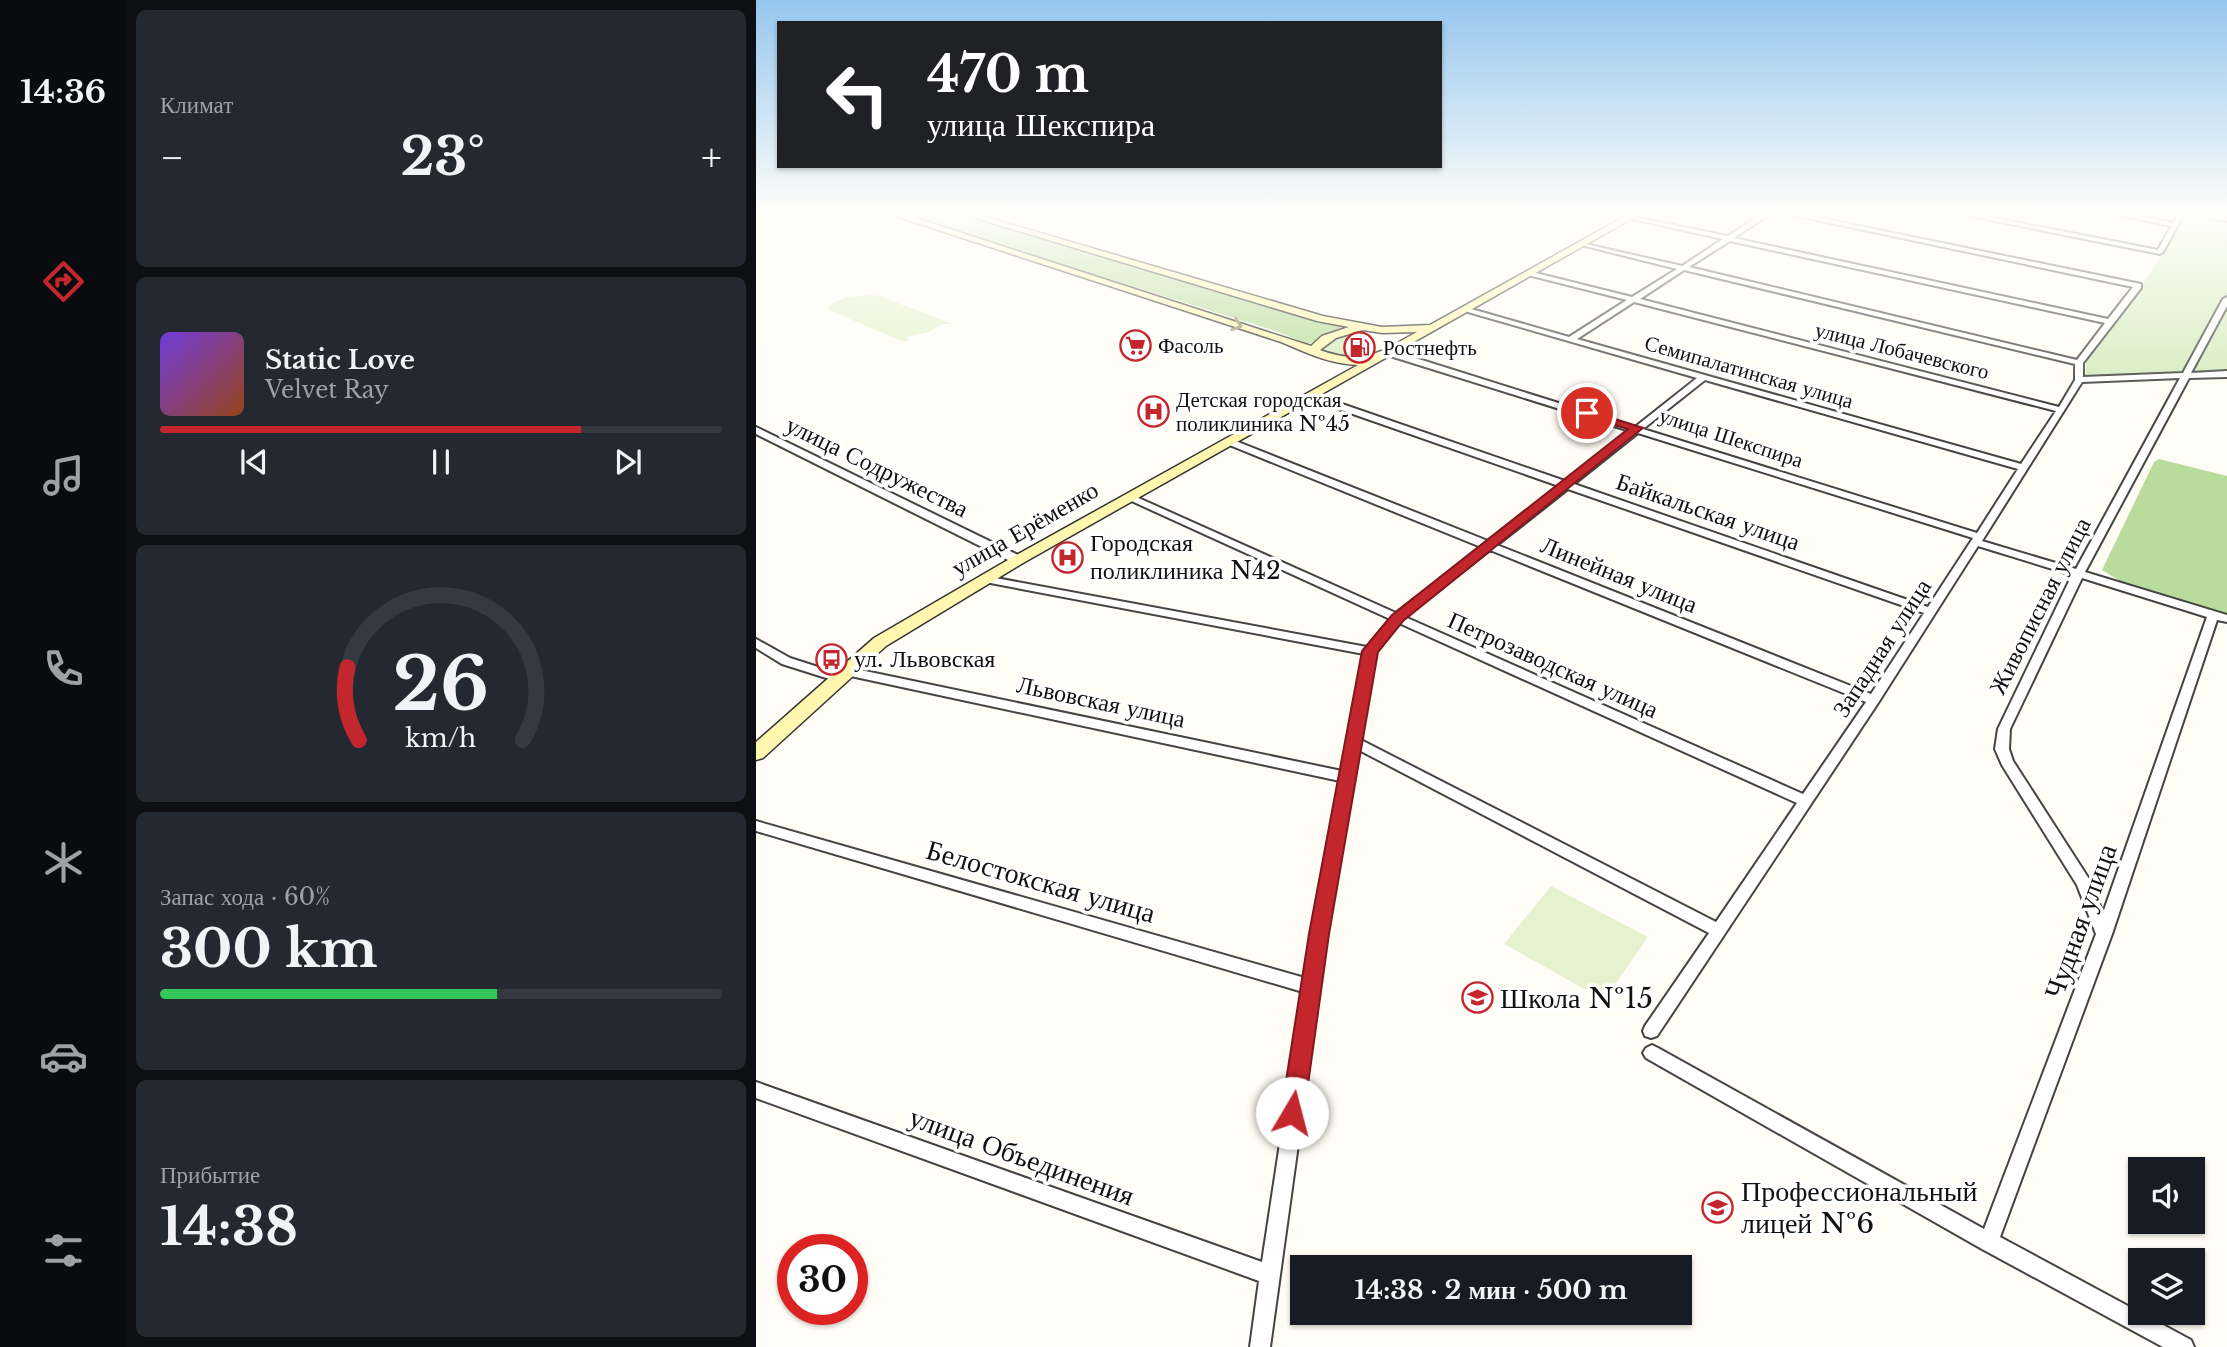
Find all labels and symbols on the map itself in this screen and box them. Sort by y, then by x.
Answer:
one-way arrow [1231,317,1243,331]
street label: улица Лобачевского [1812,317,1992,385]
supermarket icon: Фасоль [1118,329,1152,363]
street label: Семипалатинская улица [1642,330,1857,414]
fuel station icon: Ростнефть [1343,331,1377,365]
place label: Фасоль [1158,333,1224,359]
place label: Ростнефть [1383,335,1477,361]
pin [1557,383,1617,443]
place label: Детская городская поликлиника №45 [1176,387,1350,437]
hospital icon: Детская городская поликлиника №45 [1136,395,1170,429]
street label: улица Шекспира [1656,403,1807,474]
street label: улица Содружества [781,410,973,523]
street label: Байкальская улица [1613,467,1804,557]
street label: улица Ерёменко [946,475,1103,582]
street label: Живописная улица [1982,512,2097,699]
place label: Городская поликлиника N42 [1090,528,1281,585]
street label: Линейная улица [1537,530,1702,619]
hospital icon: Городская поликлиника N42 [1050,540,1084,574]
street label: Западная улица [1826,573,1937,722]
street label: Петрозаводская улица [1443,605,1663,724]
bus stop icon: ул. Львовская [814,642,848,676]
place label: ул. Львовская [854,644,995,673]
street label: Львовская улица [1014,670,1188,734]
street label: Белостокская улица [922,832,1160,931]
street label: Чудная улица [2036,838,2125,1003]
school or university icon: Школа №15 [1460,981,1494,1015]
place label: Школа №15 [1500,981,1653,1016]
position arrow [1255,1076,1329,1150]
street label: улица Объединения [904,1099,1139,1213]
place label: Профессиональный лицей №6 [1741,1174,1978,1241]
school or university icon: Профессиональный лицей №6 [1701,1190,1735,1224]
speed limit sign: 30 [777,1234,868,1325]

